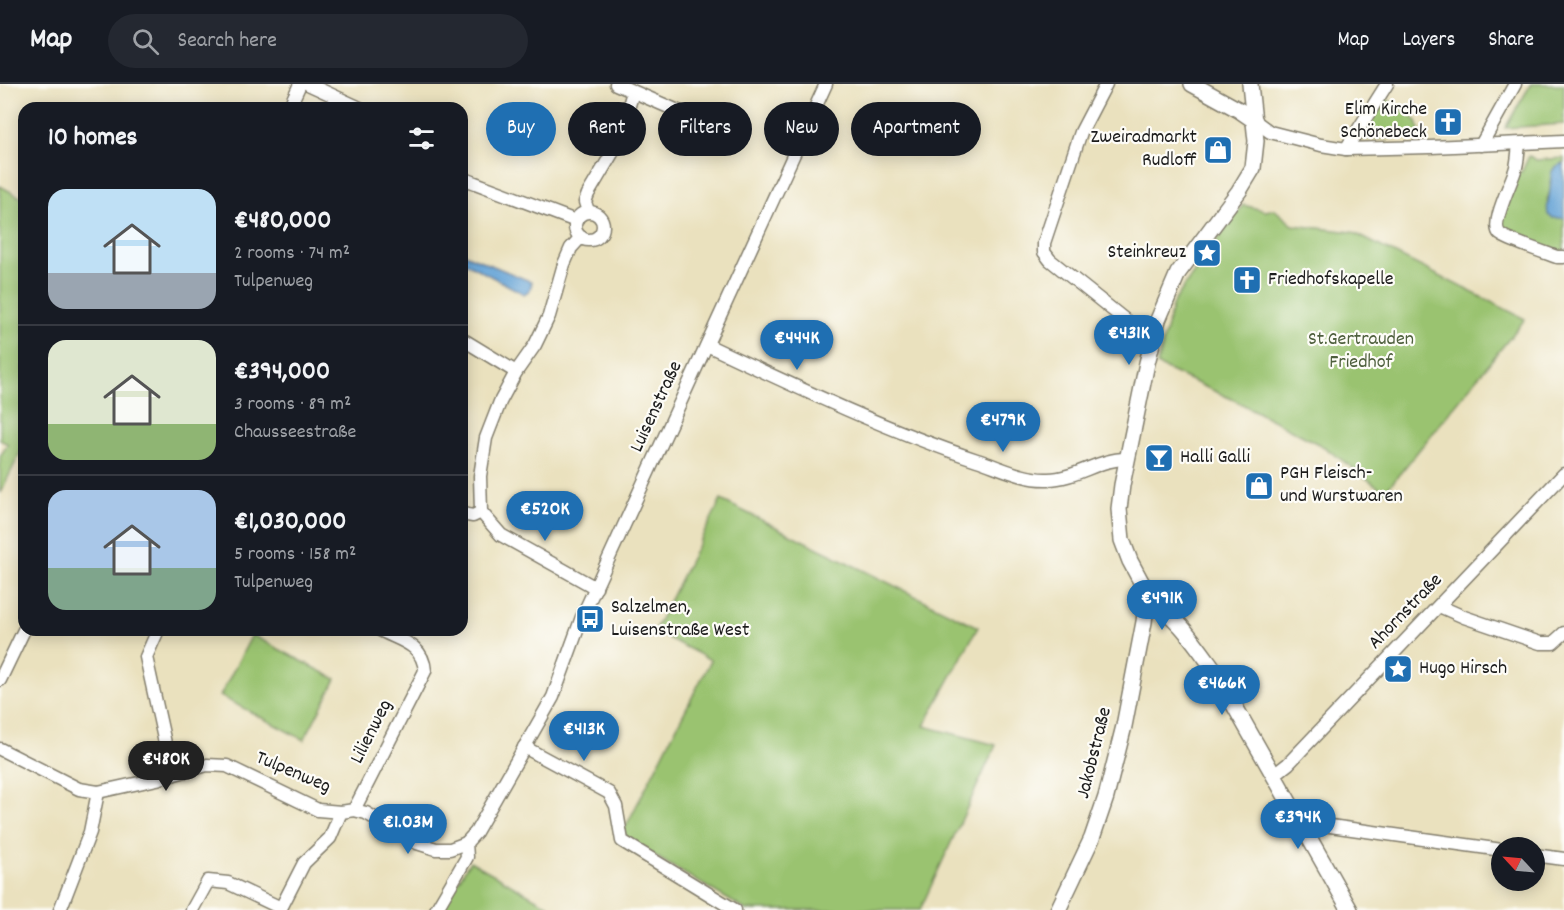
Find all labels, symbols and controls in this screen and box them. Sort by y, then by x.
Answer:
search box [108,14,528,68]
text: Map [30,21,72,61]
icon: search [129,25,162,58]
text: Search here [177,26,277,57]
text: Map [1338,26,1369,56]
text: Layers [1402,26,1455,56]
text: Share [1488,26,1534,56]
place label: Elim Kirche Schönebeck [1340,96,1427,147]
chip: Buy [486,102,556,156]
chip: Rent [568,102,646,156]
chip: Filters [658,102,752,156]
chip: New [764,102,839,156]
chip: Apartment [851,102,981,156]
church icon: Elim Kirche Schönebeck [1432,106,1464,138]
text: 10 homes [48,120,138,157]
icon: filters [405,122,438,155]
place label: Zweiradmarkt Rudloff [1091,124,1197,175]
shop icon: Zweiradmarkt Rudloff [1202,134,1234,166]
text: €480,000 [234,203,331,240]
icon: home [96,213,168,285]
place icon: Steinkreuz [1191,237,1223,269]
place label: Steinkreuz [1107,239,1186,267]
text: 2 rooms · 74 m² [234,240,350,268]
church icon: Friedhofskapelle [1231,264,1263,296]
place label: Friedhofskapelle [1268,266,1394,294]
text: Tulpenweg [234,268,313,296]
pin: €431K [1087,315,1171,366]
pin: €444K [755,320,839,371]
text: €431K [1108,320,1150,348]
text: €444K [774,325,820,353]
park label: St.Gertrauden Friedhof [1308,326,1414,377]
text: €394,000 [234,354,330,391]
street label: Luisenstraße [624,357,690,457]
icon: home [96,364,168,436]
text: 3 rooms · 89 m² [234,391,351,419]
pin: €479K [961,402,1045,453]
text: €479K [980,407,1026,435]
text: Chausseestraße [234,419,356,447]
bar icon: Halli Galli [1143,442,1175,474]
place label: Halli Galli [1180,444,1250,472]
place label: PGH Fleisch- und Wurstwaren [1280,460,1403,511]
shop icon: PGH Fleisch- und Wurstwaren [1243,470,1275,502]
pin: €520K [503,491,587,542]
text: €520K [520,496,570,524]
text: €1,030,000 [234,504,346,541]
icon: home [96,514,168,586]
text: 5 rooms · 158 m² [234,541,356,569]
street label: Ahornstraße [1362,567,1450,656]
text: Tulpenweg [234,569,313,597]
pin: €491K [1120,580,1204,631]
text: €491K [1141,585,1183,613]
place label: Salzelmen, Luisenstraße West [611,594,749,645]
bus stop icon: Salzelmen, Luisenstraße West [574,603,606,635]
place icon: Hugo Hirsch [1382,653,1414,685]
place label: Hugo Hirsch [1419,655,1507,683]
pin: €466K [1180,665,1264,716]
text: €466K [1198,670,1246,698]
street label: Lilienweg [344,695,400,769]
street label: Jakobstraße [1070,704,1120,802]
pin: €413K [542,711,626,762]
text: €413K [563,716,605,744]
pin: €480K [124,741,208,792]
street label: Tulpenweg [251,745,335,801]
text: €480K [142,746,190,774]
pin: €394K [1256,799,1340,850]
pin: €1.03M [359,804,457,855]
text: €394K [1275,804,1321,832]
text: €1.03M [383,809,433,837]
north arrow [1491,837,1545,891]
map controls [1491,837,1545,891]

